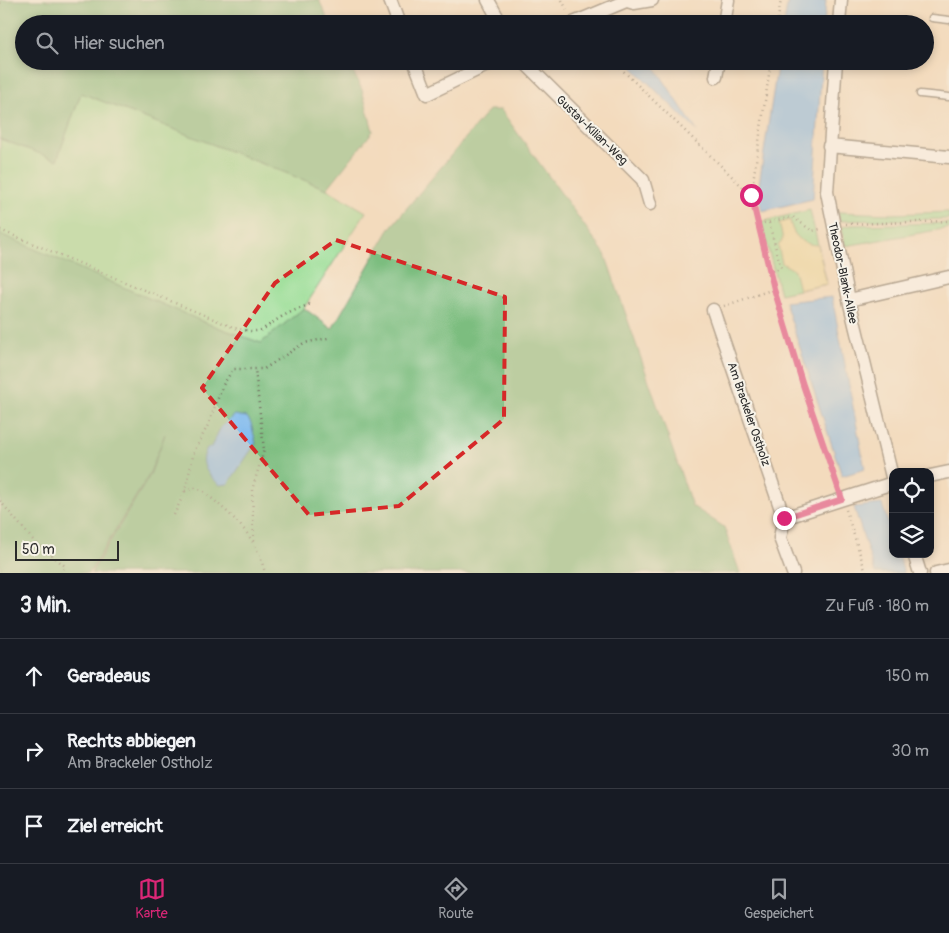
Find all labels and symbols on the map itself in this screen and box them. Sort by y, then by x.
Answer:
street label: Gustav-Kilian-Weg [553,92,631,168]
route start [740,184,763,207]
street label: Theodor-Blank-Allee [824,221,861,325]
street label: Am Brackeler Ostholz [724,360,773,468]
route end [773,507,796,530]
scale bar [15,538,119,561]

